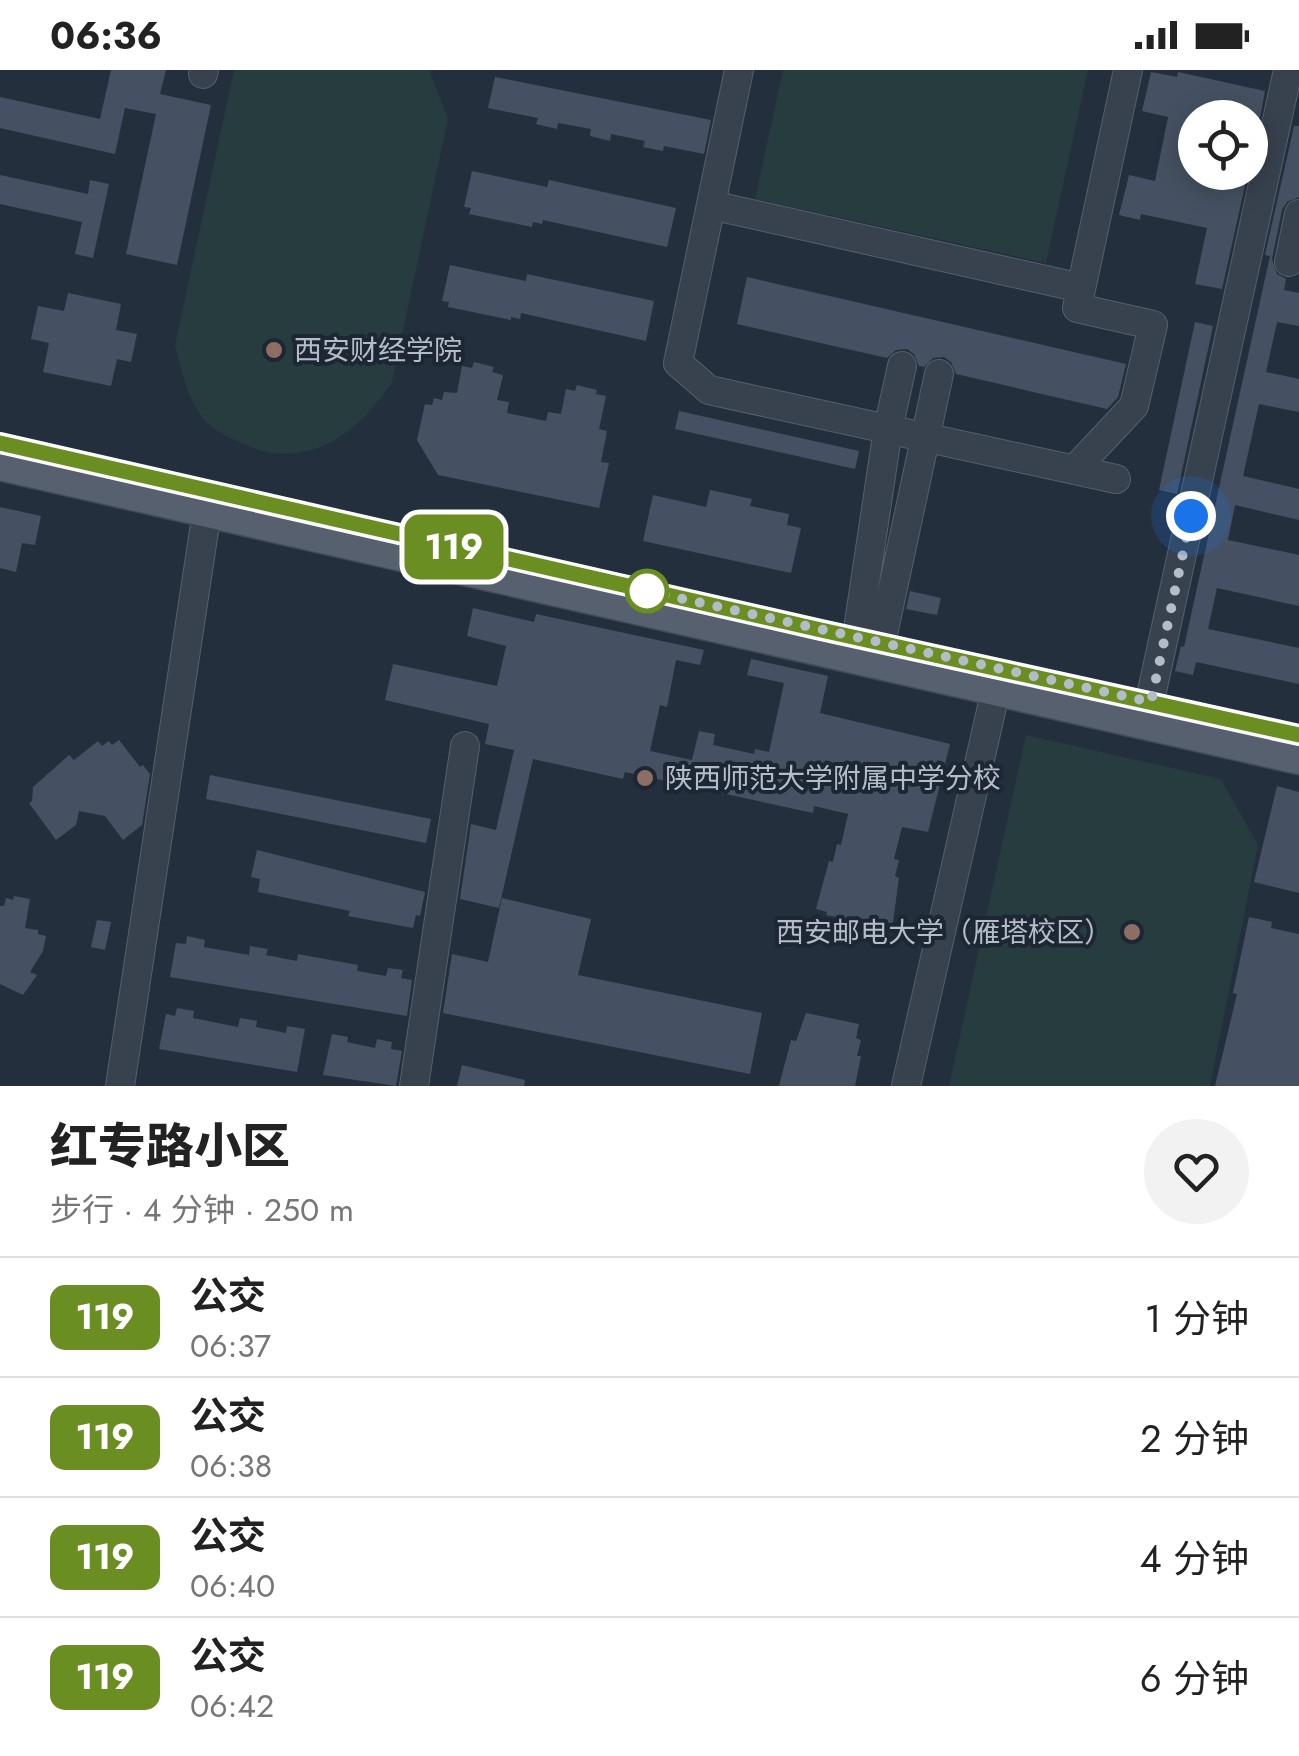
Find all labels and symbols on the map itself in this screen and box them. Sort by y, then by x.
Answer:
place label: 西安财经学院 [294,330,462,371]
marker: 西安财经学院 [263,339,285,361]
your location [1166,491,1216,541]
line badge: 119 [396,514,512,580]
unlabelled marker [626,570,668,612]
place label: 陕西师范大学附属中学分校 [665,758,1001,799]
marker: 陕西师范大学附属中学分校 [634,767,656,789]
place label: 西安邮电大学（雁塔校区） [776,912,1112,953]
marker: 西安邮电大学（雁塔校区） [1121,921,1143,943]

